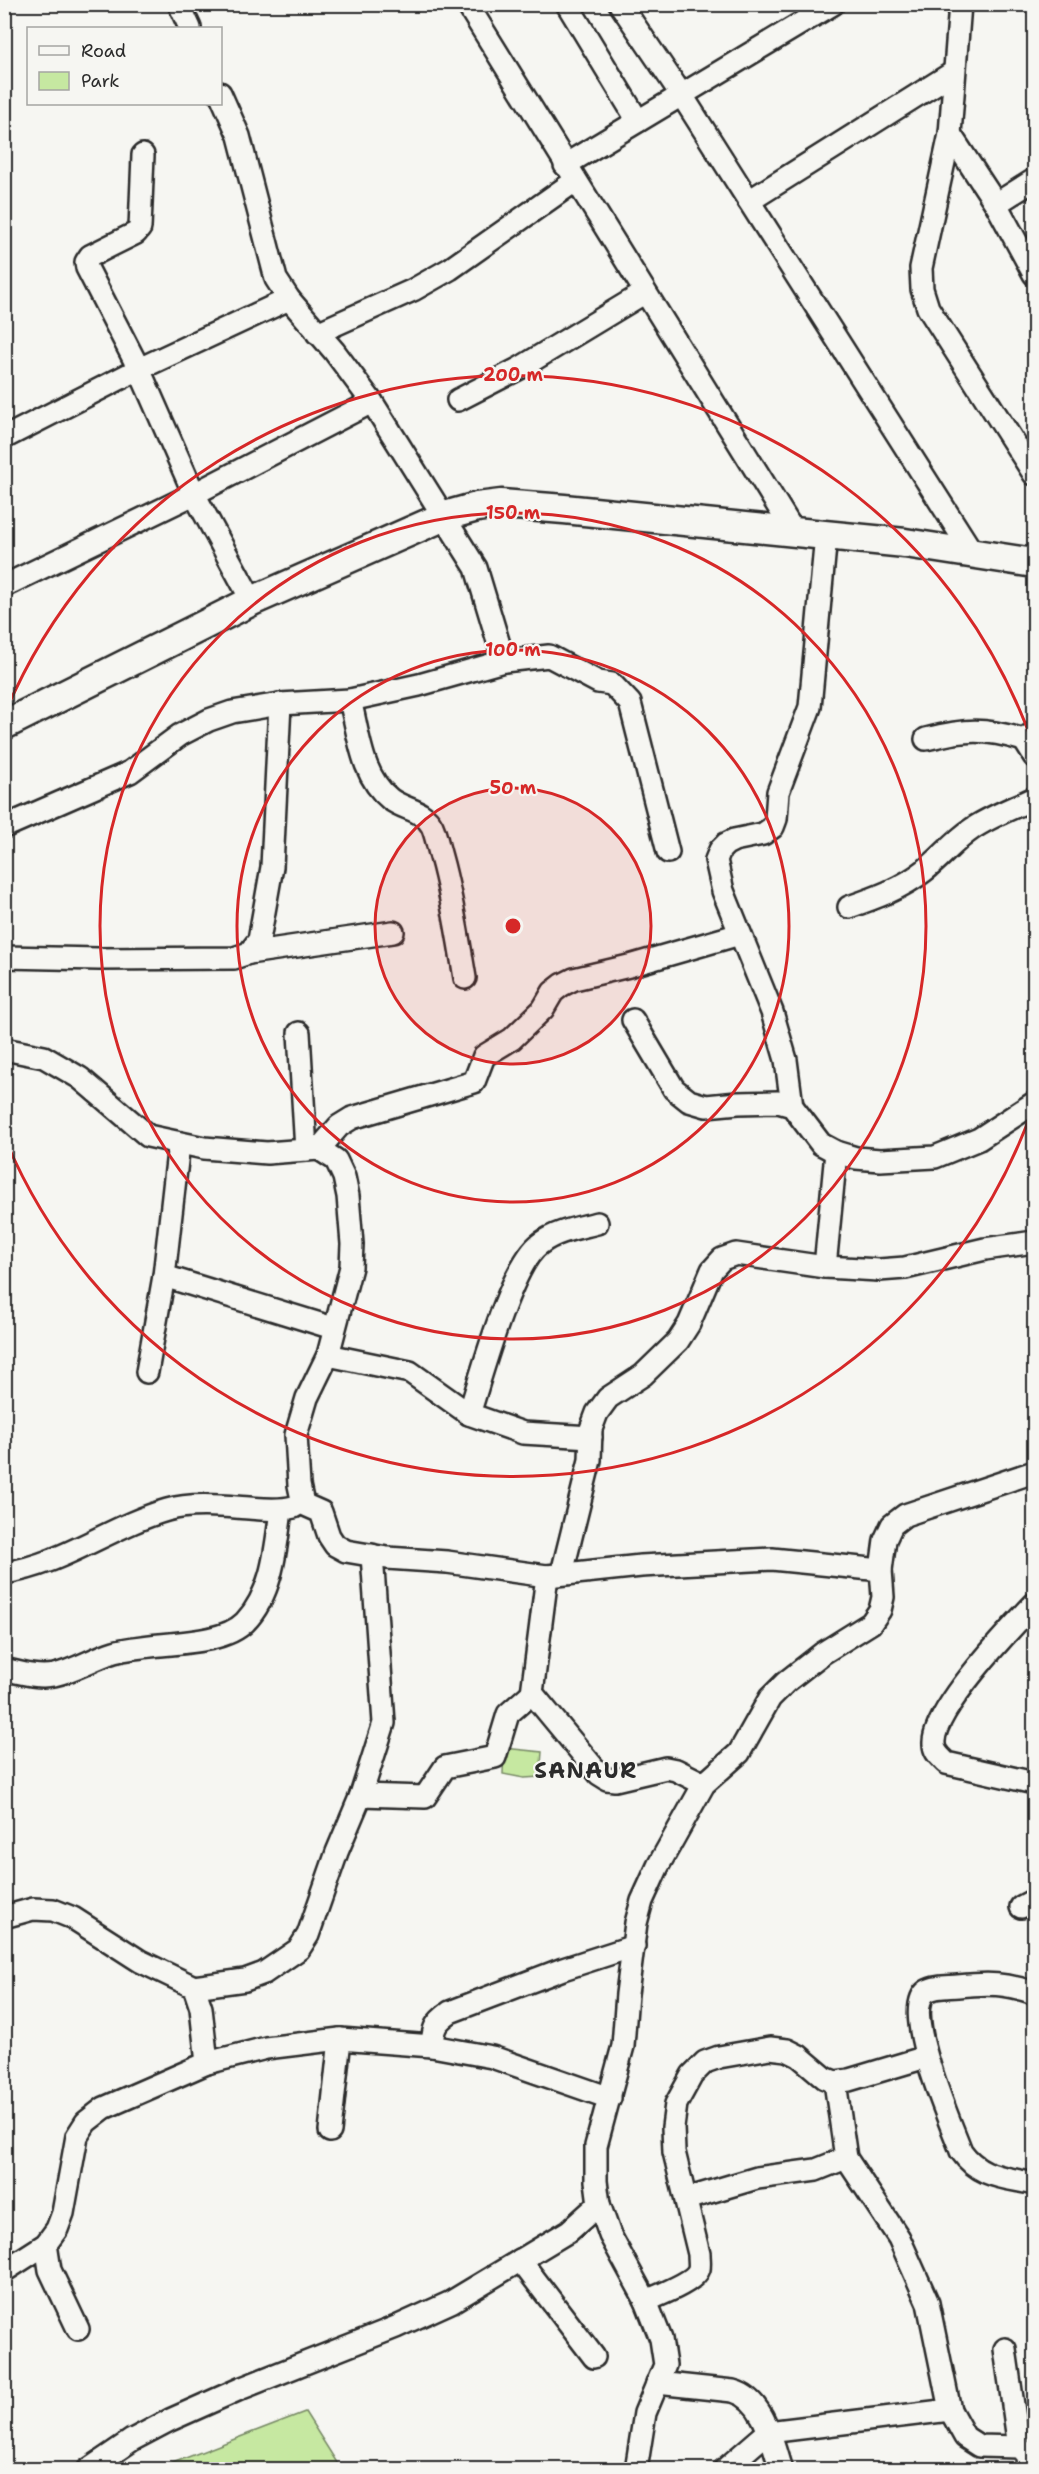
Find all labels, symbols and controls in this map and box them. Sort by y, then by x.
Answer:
legend [27,27,222,105]
text: Road [81,39,126,63]
text: Park [81,69,120,93]
text: 200 m [483,363,544,387]
text: 150 m [486,501,541,525]
text: 100 m [485,638,541,662]
text: 50 m [490,776,537,800]
centre of rings [503,916,523,936]
district label: SANAUR [534,1756,638,1785]

